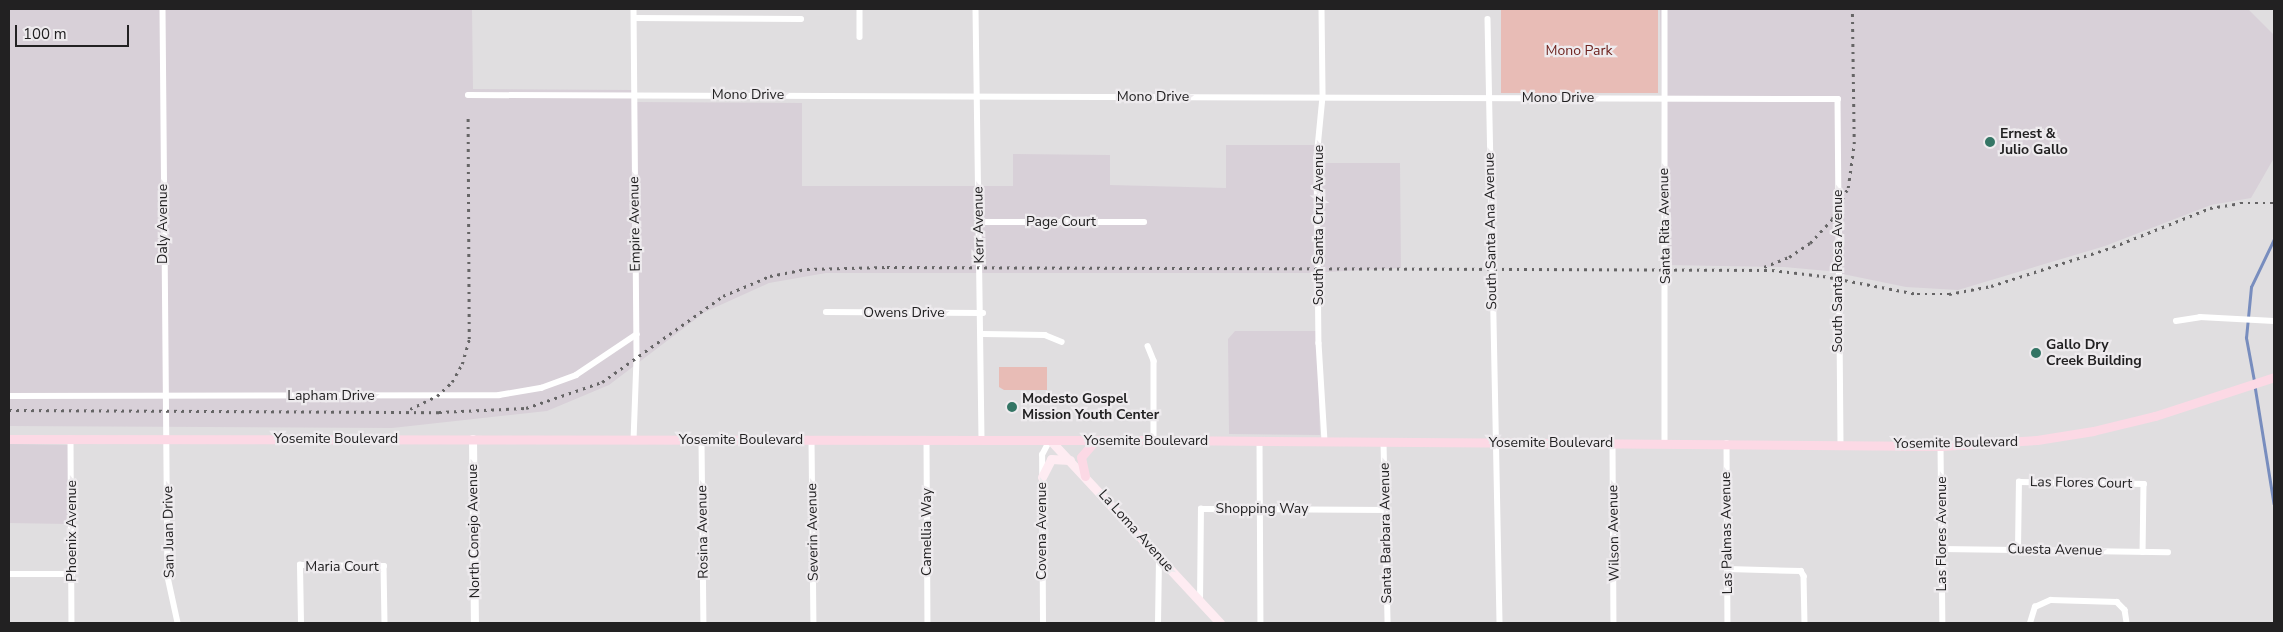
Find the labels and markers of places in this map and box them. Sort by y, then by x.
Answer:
place label: Ernest & Julio Gallo [2000,126,2068,158]
marker: Ernest & Julio Gallo [1984,136,1996,148]
place label: Gallo Dry Creek Building [2046,337,2142,370]
marker: Gallo Dry Creek Building [2030,347,2042,359]
place label: Modesto Gospel Mission Youth Center [1022,391,1159,424]
marker: Modesto Gospel Mission Youth Center [1006,401,1018,413]

